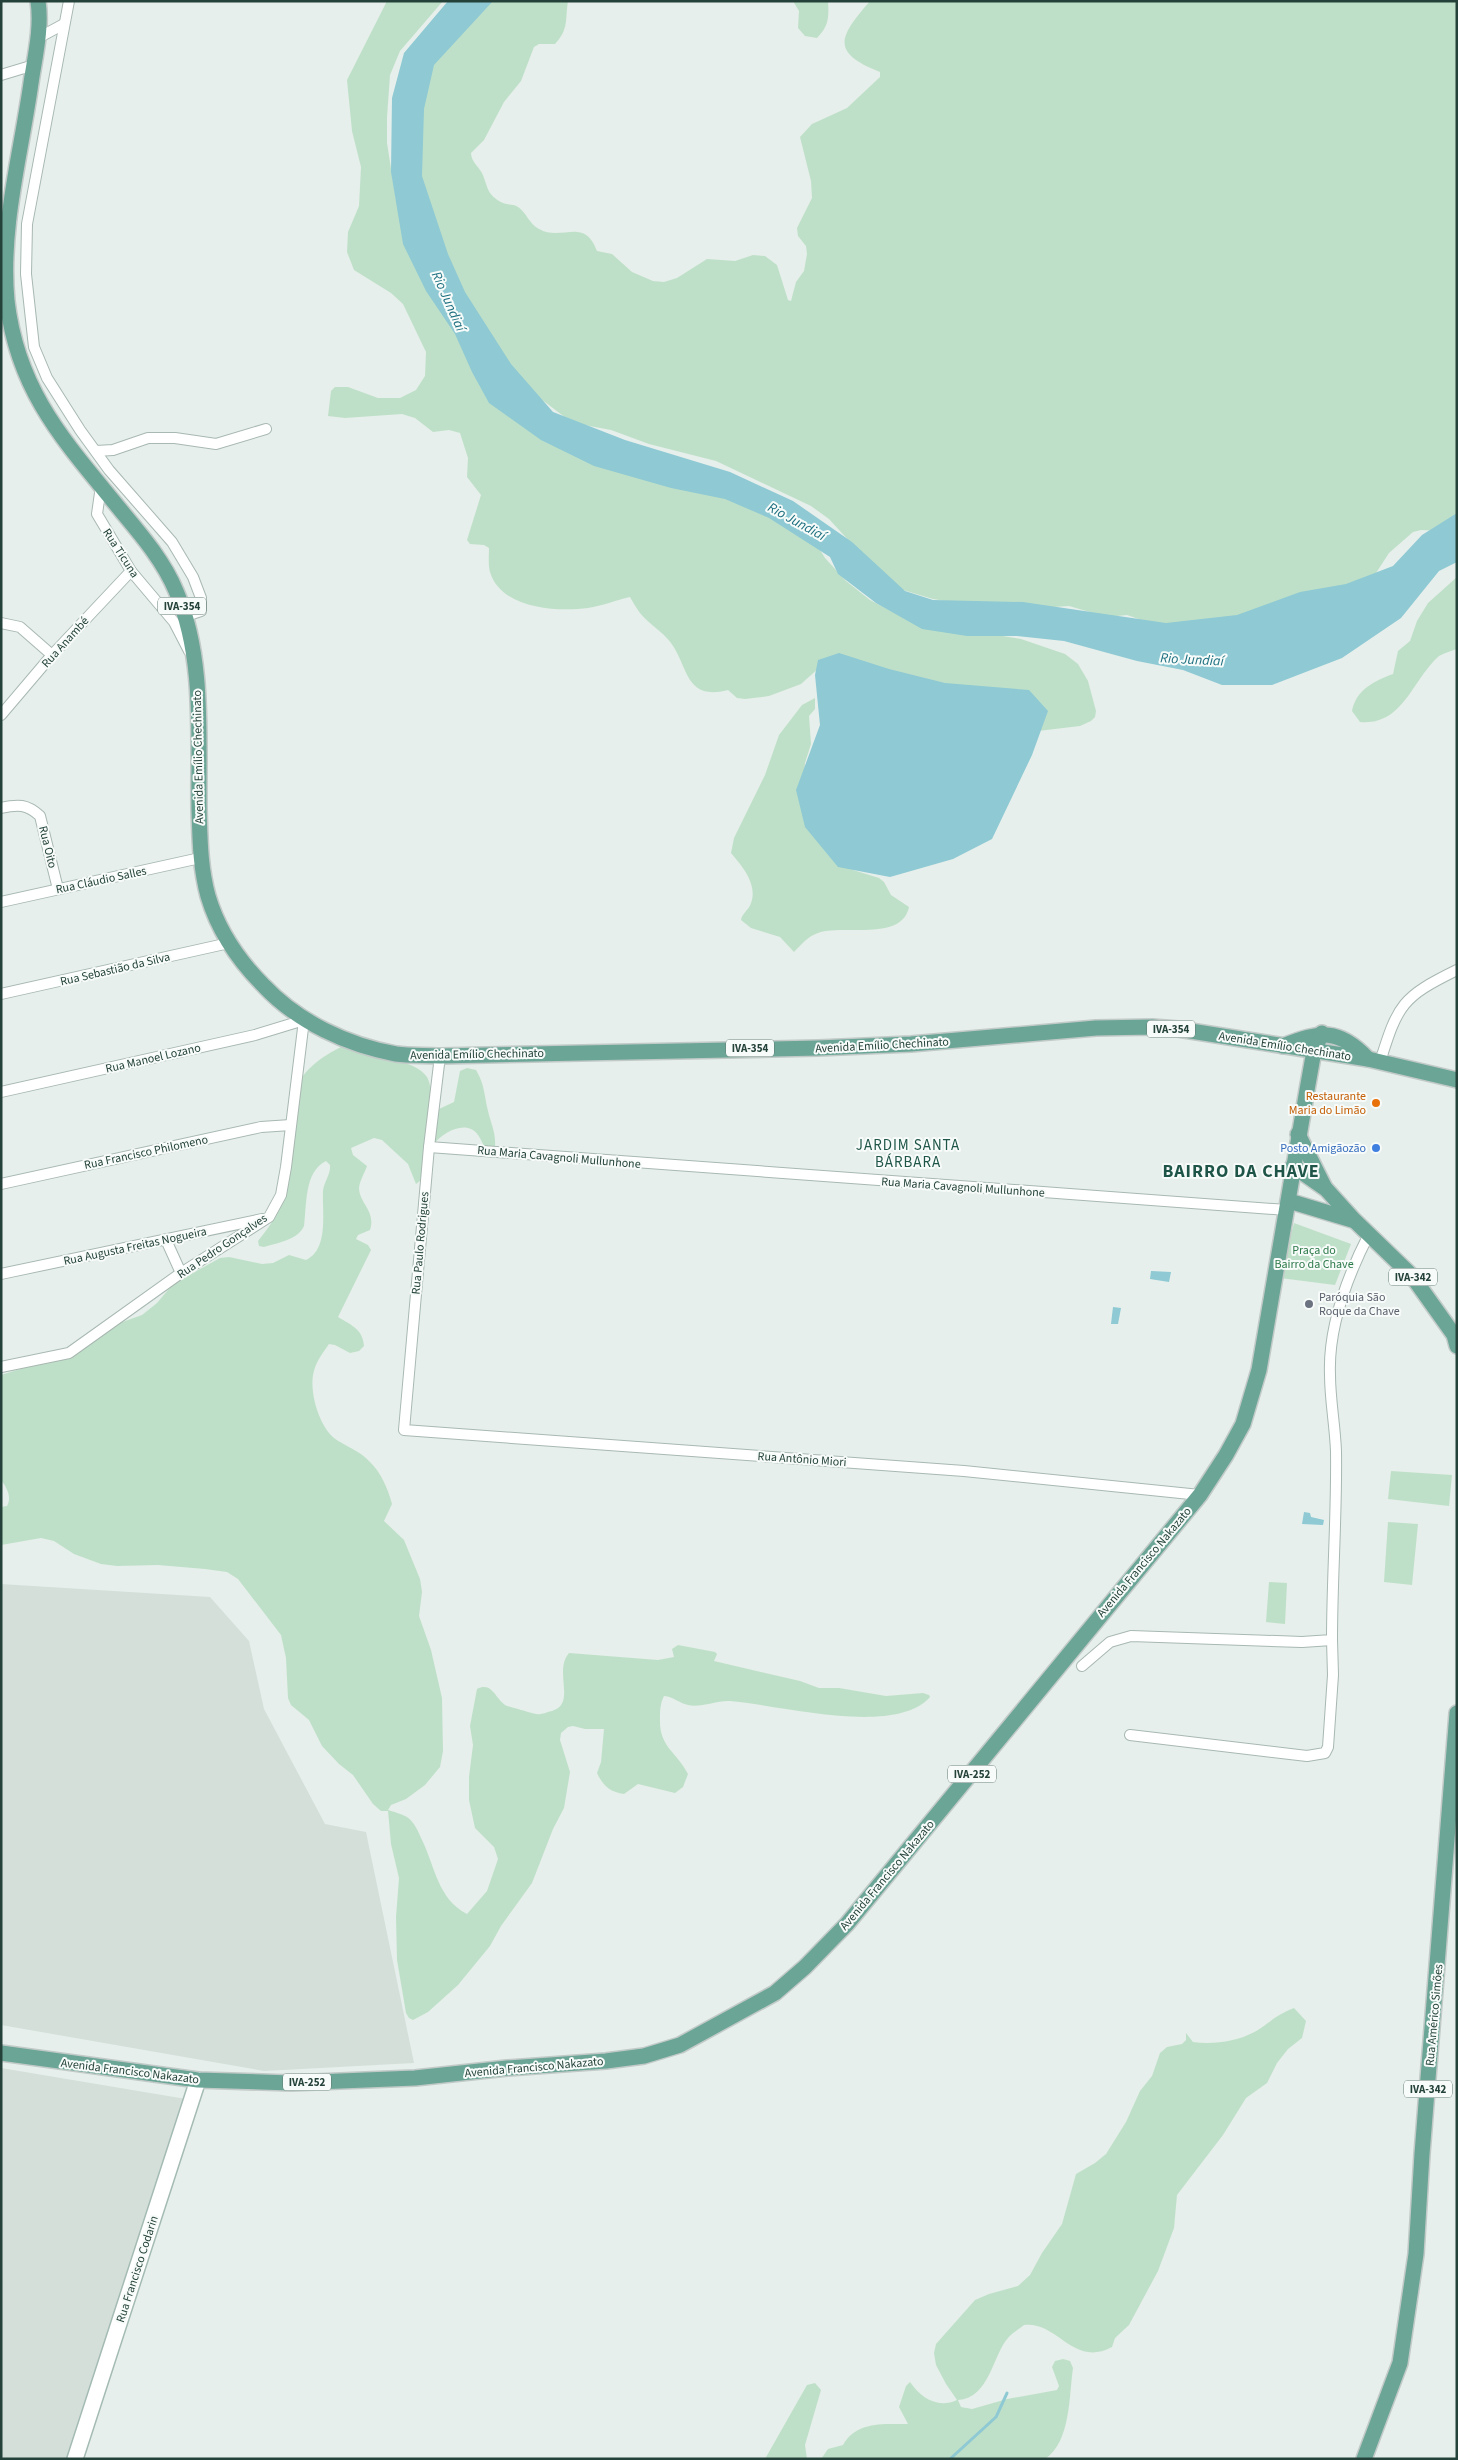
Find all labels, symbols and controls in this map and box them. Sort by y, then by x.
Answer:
water label: Rio Jundiaí [426,268,471,336]
water label: Rio Jundiaí [764,498,831,547]
street label: Rua Ticuna [98,525,143,581]
road number: IVA-354 [158,598,206,614]
street label: Rua Anambé [38,613,93,672]
water label: Rio Jundiaí [1160,648,1226,672]
street label: Avenida Emílio Chechinato [189,690,208,824]
street label: Rua Oito [34,824,61,870]
street label: Rua Cláudio Salles [54,863,148,898]
street label: Rua Sebastião da Silva [58,949,172,990]
road number: IVA-354 [1147,1021,1195,1038]
street label: Avenida Emílio Chechinato [1217,1028,1352,1065]
street label: Avenida Emílio Chechinato [815,1034,949,1057]
street label: Rua Manoel Lozano [104,1039,202,1078]
road number: IVA-354 [726,1040,774,1056]
street label: Avenida Emílio Chechinato [410,1045,544,1064]
place label: Restaurante Maria do Limão [1289,1088,1366,1119]
marker: Restaurante Maria do Limão [1370,1097,1382,1109]
street label: Rua Francisco Philomeno [83,1131,210,1174]
district label: JARDIM SANTA BÁRBARA [856,1135,960,1173]
place label: Posto Amigãozão [1280,1140,1366,1157]
street label: Rua Maria Cavagnoli Mullunhone [477,1142,641,1173]
marker: Posto Amigãozão [1370,1142,1382,1154]
district label: BAIRRO DA CHAVE [1162,1159,1320,1184]
street label: Rua Maria Cavagnoli Mullunhone [881,1173,1045,1202]
street label: Rua Paulo Rodrigues [408,1191,433,1295]
street label: Rua Pedro Gonçalves [174,1210,271,1283]
street label: Rua Augusta Freitas Nogueira [62,1223,208,1270]
park label: Praça do Bairro da Chave [1274,1242,1354,1273]
road number: IVA-342 [1389,1268,1437,1286]
place label: Paróquia São Roque da Chave [1319,1289,1400,1320]
marker: Paróquia São Roque da Chave [1303,1298,1315,1310]
street label: Rua Antônio Miori [757,1448,847,1471]
street label: Avenida Francisco Nakazato [1093,1504,1196,1621]
road number: IVA-252 [948,1766,996,1782]
street label: Avenida Francisco Nakazato [836,1817,939,1934]
street label: Rua Américo Simões [1422,1963,1447,2067]
street label: Avenida Francisco Nakazato [464,2053,604,2082]
street label: Avenida Francisco Nakazato [60,2055,200,2088]
road number: IVA-252 [283,2074,331,2090]
road number: IVA-342 [1404,2080,1452,2098]
street label: Rua Francisco Codarin [112,2214,163,2325]

